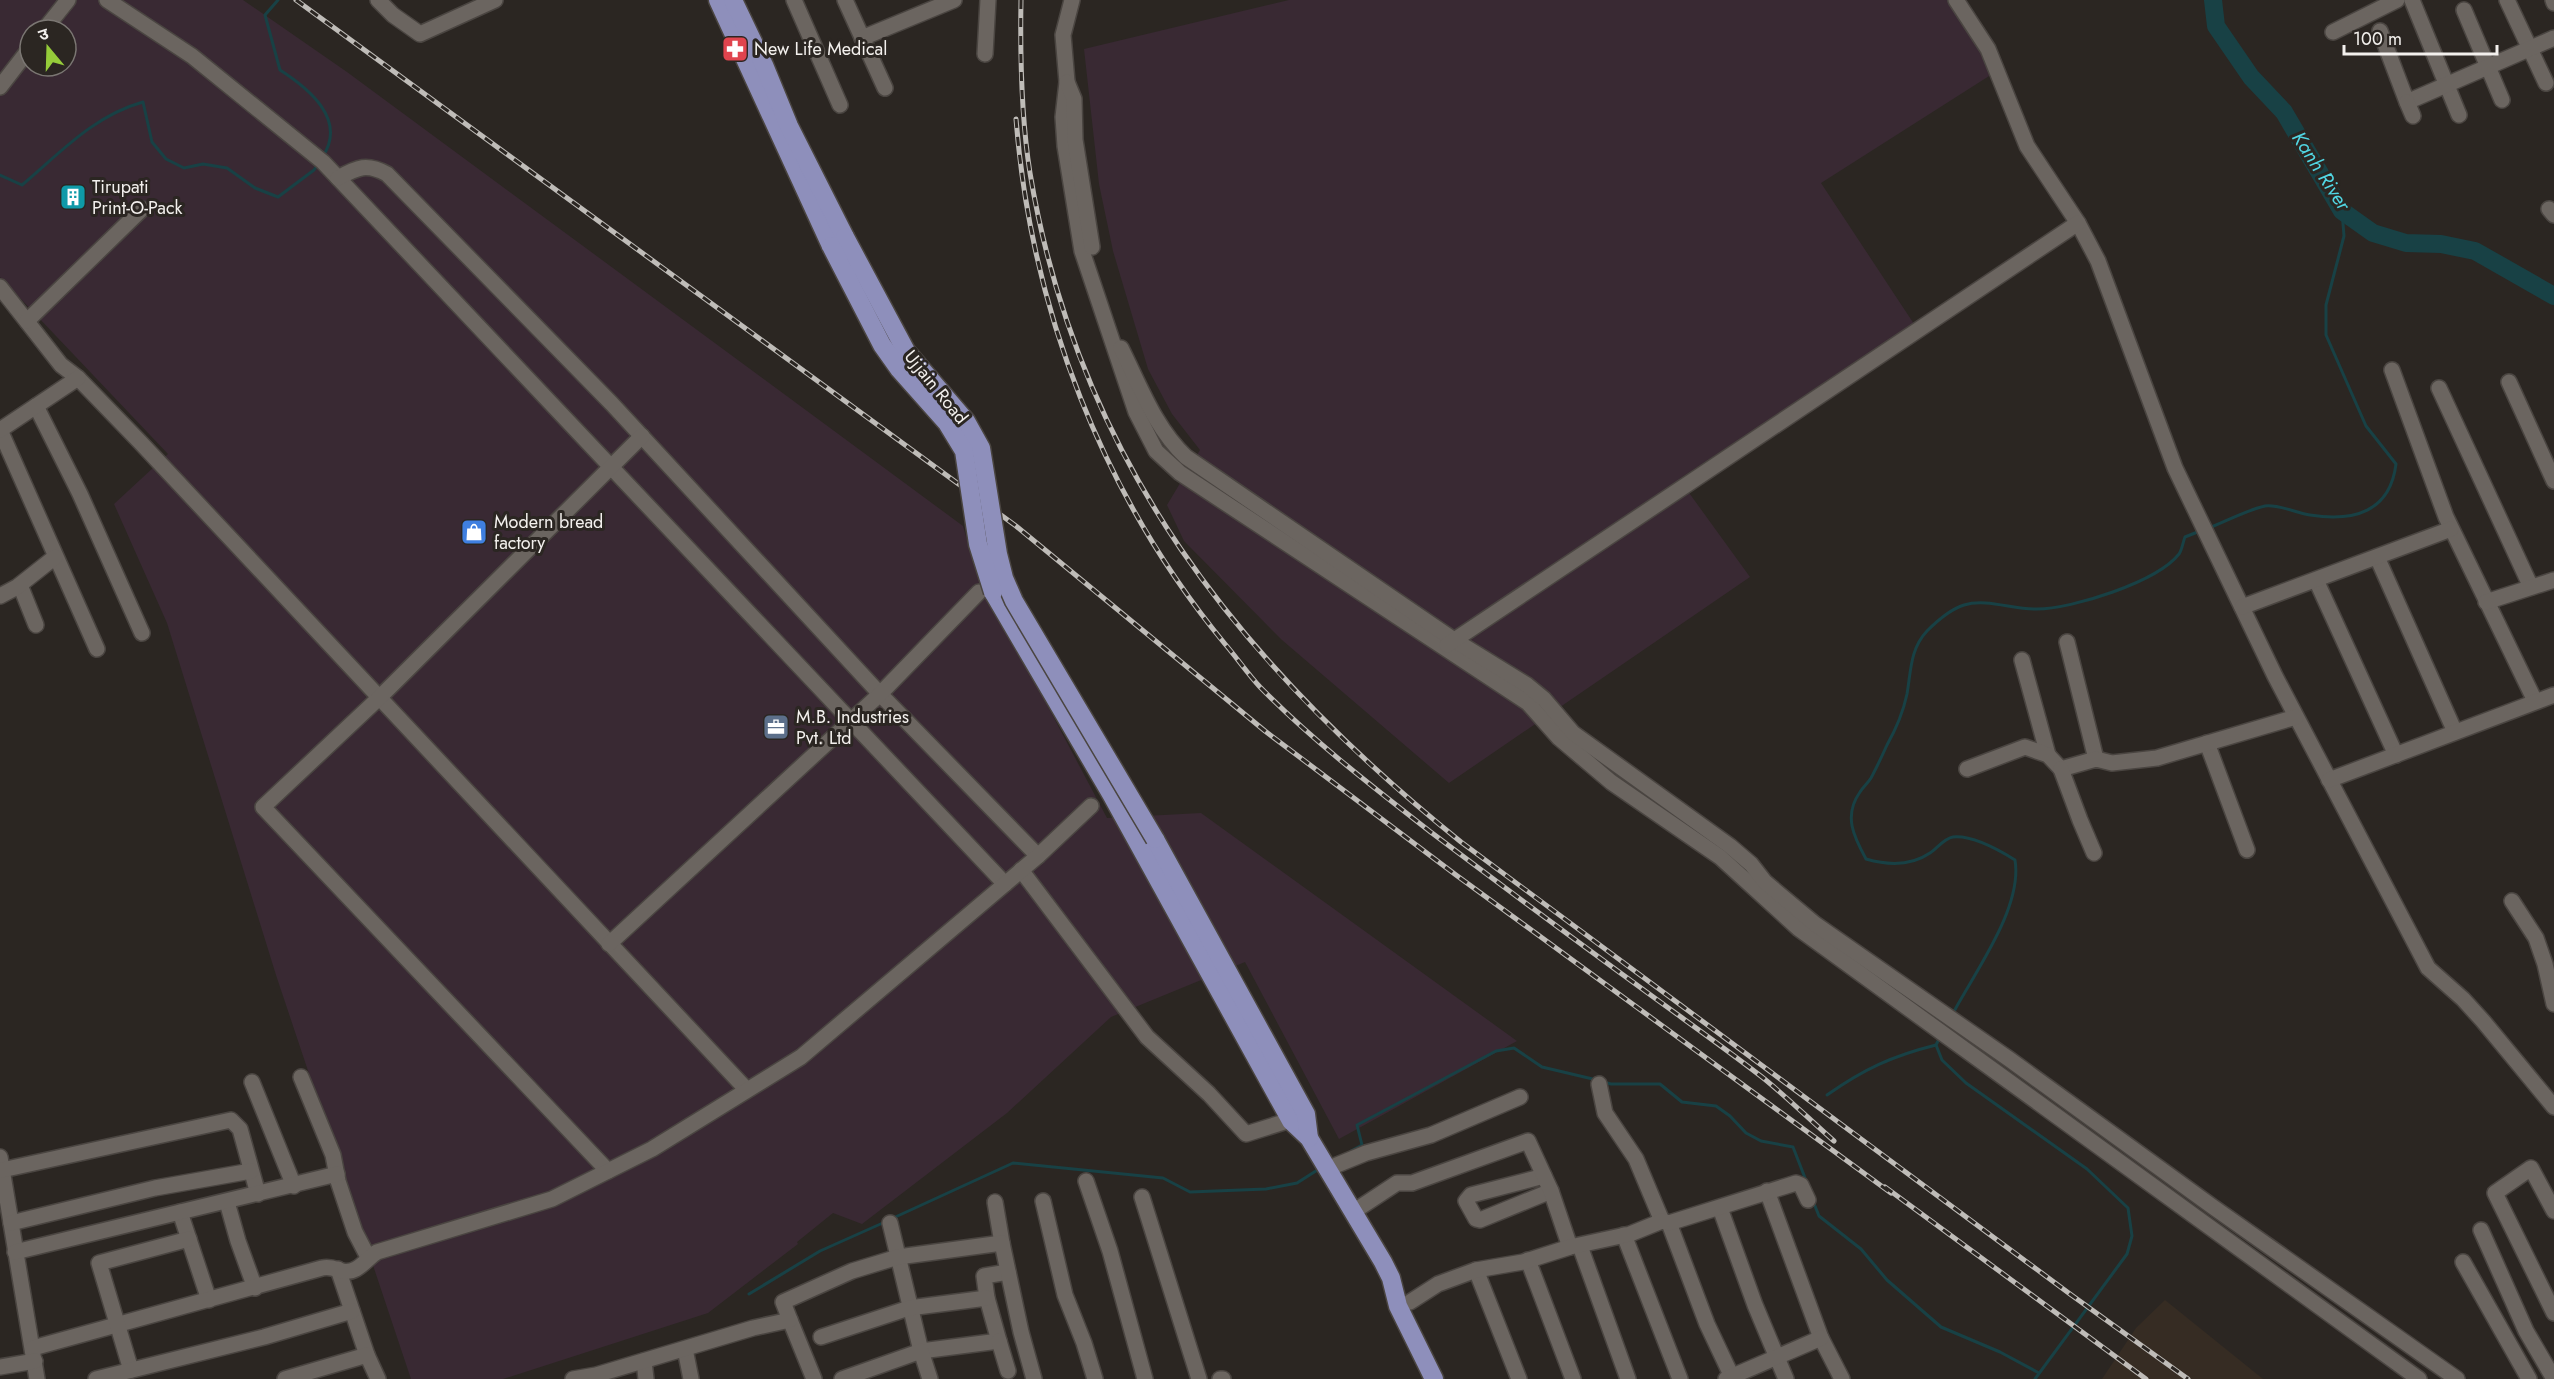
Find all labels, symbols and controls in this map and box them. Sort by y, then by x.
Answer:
north arrow [18,18,78,78]
scale bar [2344,18,2497,56]
text: उ [35,22,52,47]
text: 100 m [2353,26,2402,52]
pharmacy icon: New Life Medical [720,34,750,64]
place label: New Life Medical [754,36,887,62]
water label: Kanh River [2285,126,2358,217]
place label: Tirupati Print-O-Pack [92,174,182,221]
building icon: Tirupati Print-O-Pack [58,182,88,212]
street label: Ujjain Road [898,344,974,430]
place label: Modern bread factory [494,509,603,556]
shop icon: Modern bread factory [459,517,489,547]
place label: M.B. Industries Pvt. Ltd [796,704,909,751]
office icon: M.B. Industries Pvt. Ltd [761,712,791,742]

